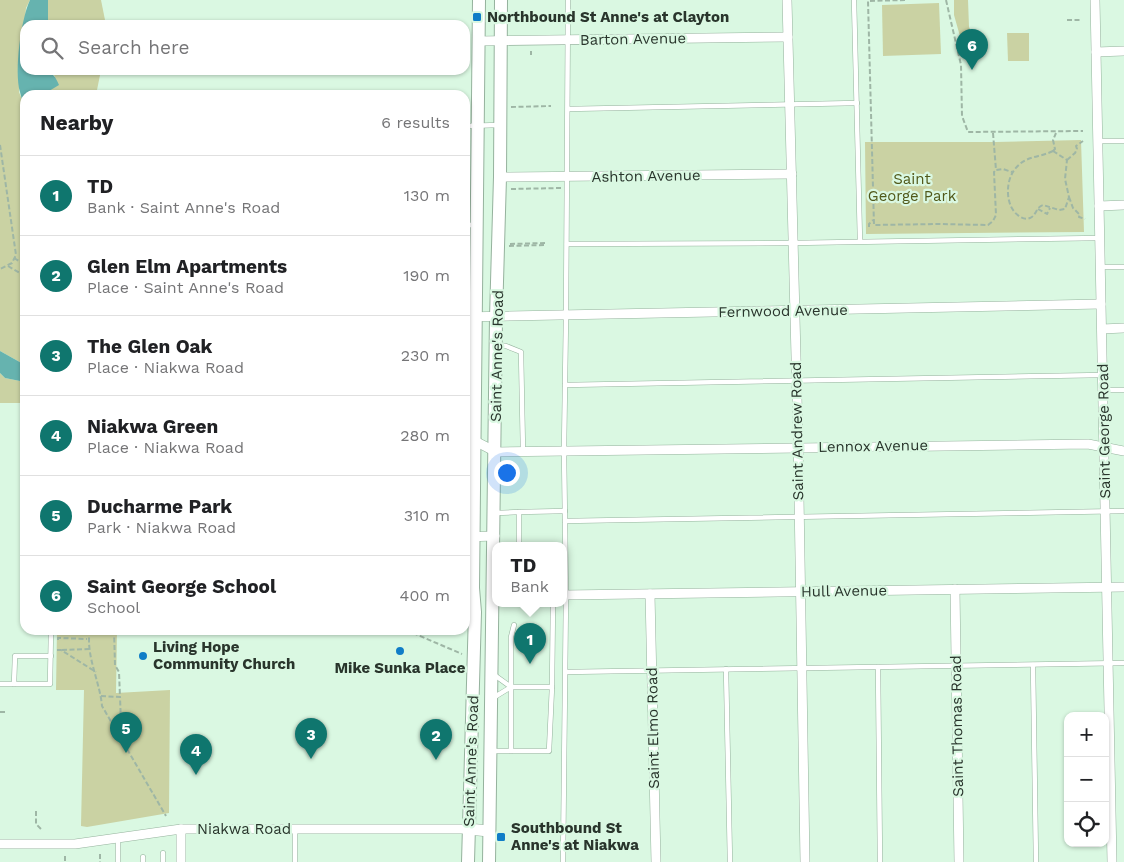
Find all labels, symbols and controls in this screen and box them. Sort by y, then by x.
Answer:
place label: Northbound St Anne's at Clayton [487,8,729,26]
marker: Northbound St Anne's at Clayton [471,11,483,23]
search box [20,20,470,75]
street label: Barton Avenue [580,29,686,49]
pin: 6 [956,29,988,70]
icon: search [38,34,66,62]
text: Search here [78,36,189,59]
text: Nearby [40,110,113,135]
text: 6 results [381,113,450,132]
street label: Ashton Avenue [591,166,701,186]
park label: Saint George Park [868,170,957,205]
text: TD [87,175,113,198]
text: 1 [53,186,59,205]
text: 130 m [404,186,450,205]
text: Bank · Saint Anne's Road [87,198,280,217]
text: Glen Elm Apartments [87,255,287,278]
text: 2 [51,266,61,285]
text: 190 m [403,266,450,285]
text: Place · Saint Anne's Road [87,278,284,297]
street label: Saint Anne's Road [487,290,507,422]
street label: Fernwood Avenue [718,301,848,321]
text: The Glen Oak [87,335,212,358]
text: 3 [51,346,61,365]
text: 230 m [401,346,450,365]
text: Place · Niakwa Road [87,358,244,377]
street label: Saint Andrew Road [787,361,807,501]
street label: Saint George Road [1094,363,1114,499]
text: Niakwa Green [87,415,218,438]
text: 4 [51,426,61,445]
text: 280 m [400,426,450,445]
street label: Lennox Avenue [818,436,928,456]
text: Place · Niakwa Road [87,438,244,457]
your location [494,460,520,486]
text: Ducharme Park [87,495,232,518]
text: 5 [51,506,61,525]
text: 310 m [404,506,450,525]
text: Park · Niakwa Road [87,518,236,537]
popup [492,542,567,607]
text: TD [510,554,536,577]
text: Saint George School [87,575,276,598]
text: Bank [510,577,549,596]
street label: Hull Avenue [801,581,887,601]
text: 6 [51,586,61,605]
text: 400 m [400,586,450,605]
text: School [87,598,140,617]
pin: 1 [514,623,546,664]
place label: Living Hope Community Church [153,638,295,673]
marker: Mike Sunka Place [394,645,406,657]
marker: Living Hope Community Church [137,650,149,662]
street label: Saint Thomas Road [947,655,967,797]
place label: Mike Sunka Place [334,659,466,677]
street label: Saint Elmo Road [643,667,663,789]
street label: Saint Anne's Road [460,695,482,827]
pin: 5 [110,712,142,753]
map controls [1064,712,1109,847]
button: + [1064,712,1109,757]
pin: 3 [295,718,327,759]
pin: 2 [420,719,452,760]
pin: 4 [180,734,212,775]
button: − [1064,757,1109,802]
button: locate [1064,802,1109,847]
place label: Southbound St Anne's at Niakwa [511,819,639,854]
street label: Niakwa Road [197,820,291,838]
marker: Southbound St Anne's at Niakwa [495,831,507,843]

